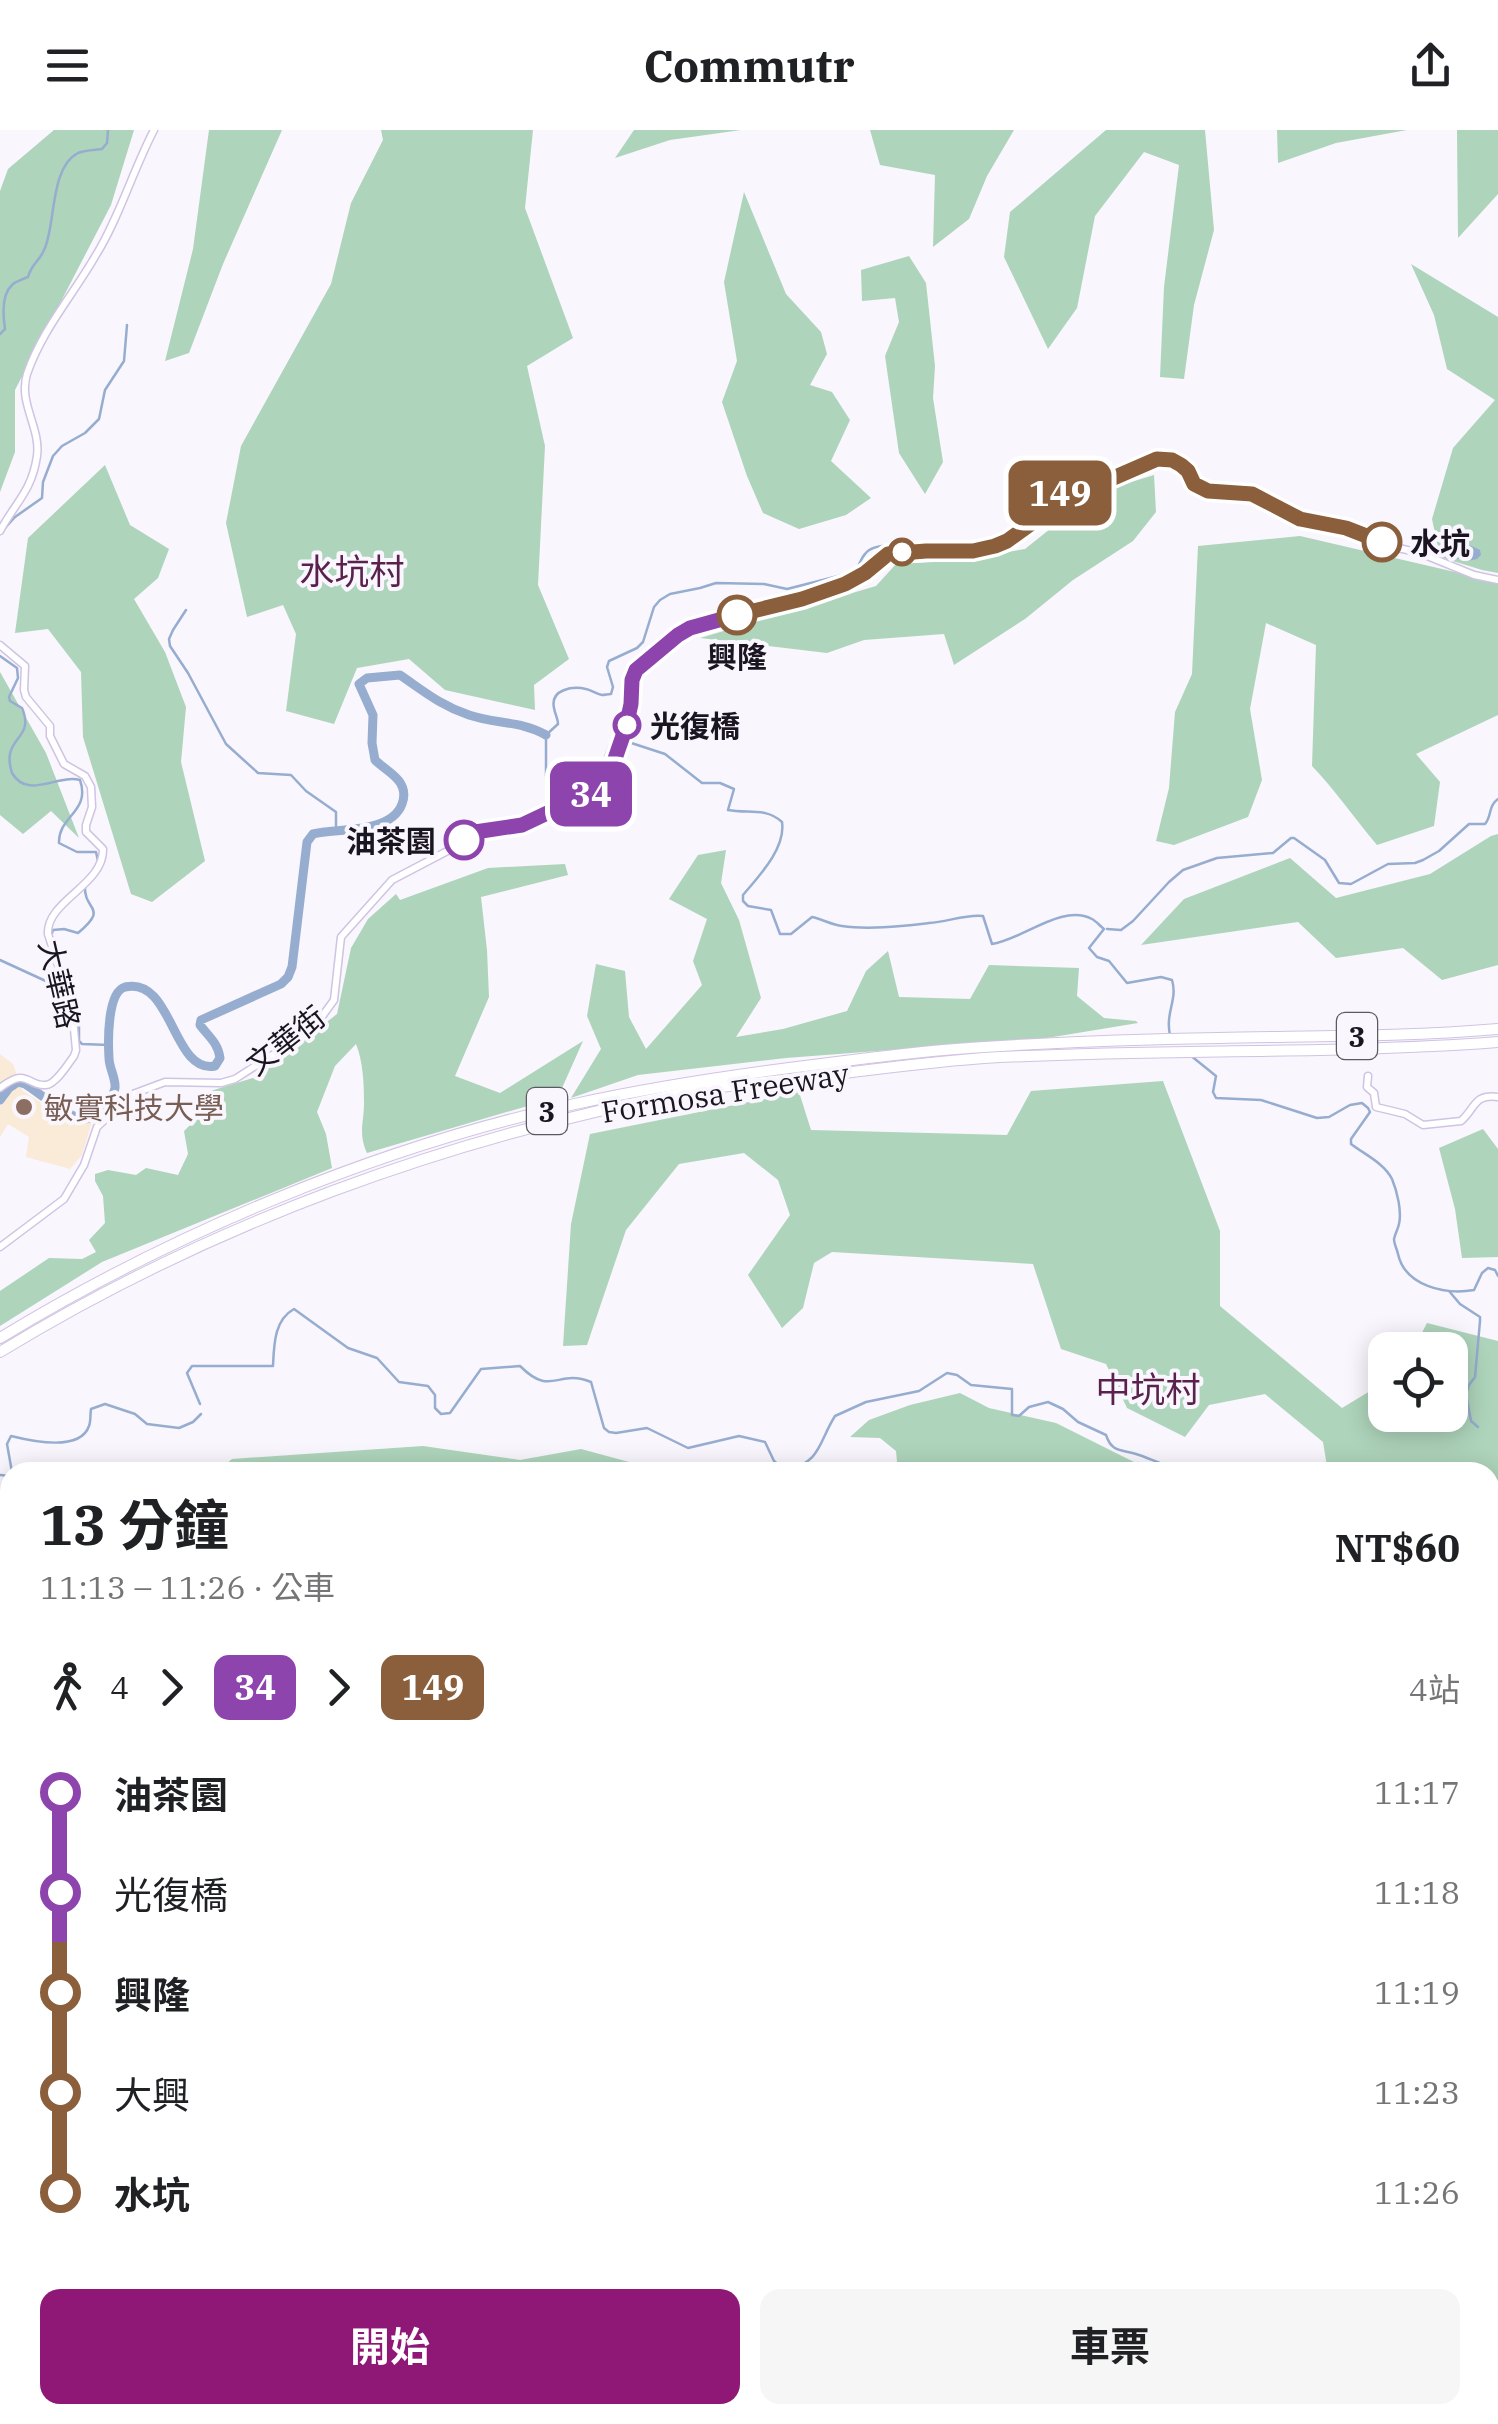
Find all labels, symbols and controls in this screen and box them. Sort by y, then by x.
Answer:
text: Commutr [643,36,855,94]
icon: menu [40,38,95,93]
icon: share [1403,38,1458,93]
line badge: 149 [1002,460,1118,526]
text: 149 [1028,470,1092,516]
marker: 水坑 [1363,523,1401,561]
place label: 水坑 [1410,523,1470,562]
unlabelled marker [889,539,915,565]
district label: 水坑村 [299,548,405,594]
marker: 興隆 [718,596,756,634]
place label: 興隆 [707,637,767,676]
place label: 光復橋 [650,706,740,745]
marker: 光復橋 [614,712,640,738]
line badge: 34 [546,762,636,826]
text: 34 [570,771,612,817]
place label: 油茶園 [346,821,436,860]
marker: 油茶園 [445,821,483,859]
street label: 大華路 [31,936,89,1032]
street label: 文華街 [238,997,332,1083]
road number: 3 [1337,1013,1377,1059]
street label: Formosa Freeway [599,1053,851,1131]
place label: 敏實科技大學 [44,1088,224,1127]
road number: 3 [527,1088,567,1134]
marker: 敏實科技大學 [13,1096,35,1118]
map controls [1368,1332,1468,1432]
button: locate [1368,1332,1468,1432]
district label: 中坑村 [1095,1366,1201,1412]
text: 13 分鐘 [40,1489,229,1560]
text: NT$60 [1335,1523,1460,1572]
text: 11:13 – 11:26 · 公車 [40,1566,335,1608]
icon: walk [40,1660,95,1715]
icon: forward [144,1660,199,1715]
icon: forward [311,1660,366,1715]
text: 34 [234,1664,276,1710]
text: 149 [401,1664,464,1710]
text: 4 [110,1666,129,1708]
text: 4站 [1409,1668,1460,1710]
text: 油茶園 [114,1770,228,1819]
text: 11:17 [1374,1771,1460,1813]
text: 光復橋 [114,1870,228,1919]
text: 11:18 [1374,1871,1460,1913]
text: 興隆 [114,1970,190,2019]
text: 11:19 [1374,1971,1460,2013]
text: 大興 [114,2070,190,2119]
text: 11:23 [1374,2071,1460,2113]
text: 水坑 [114,2170,190,2219]
text: 11:26 [1374,2171,1460,2213]
button: 開始 [40,2289,740,2404]
button: 車票 [760,2289,1460,2404]

